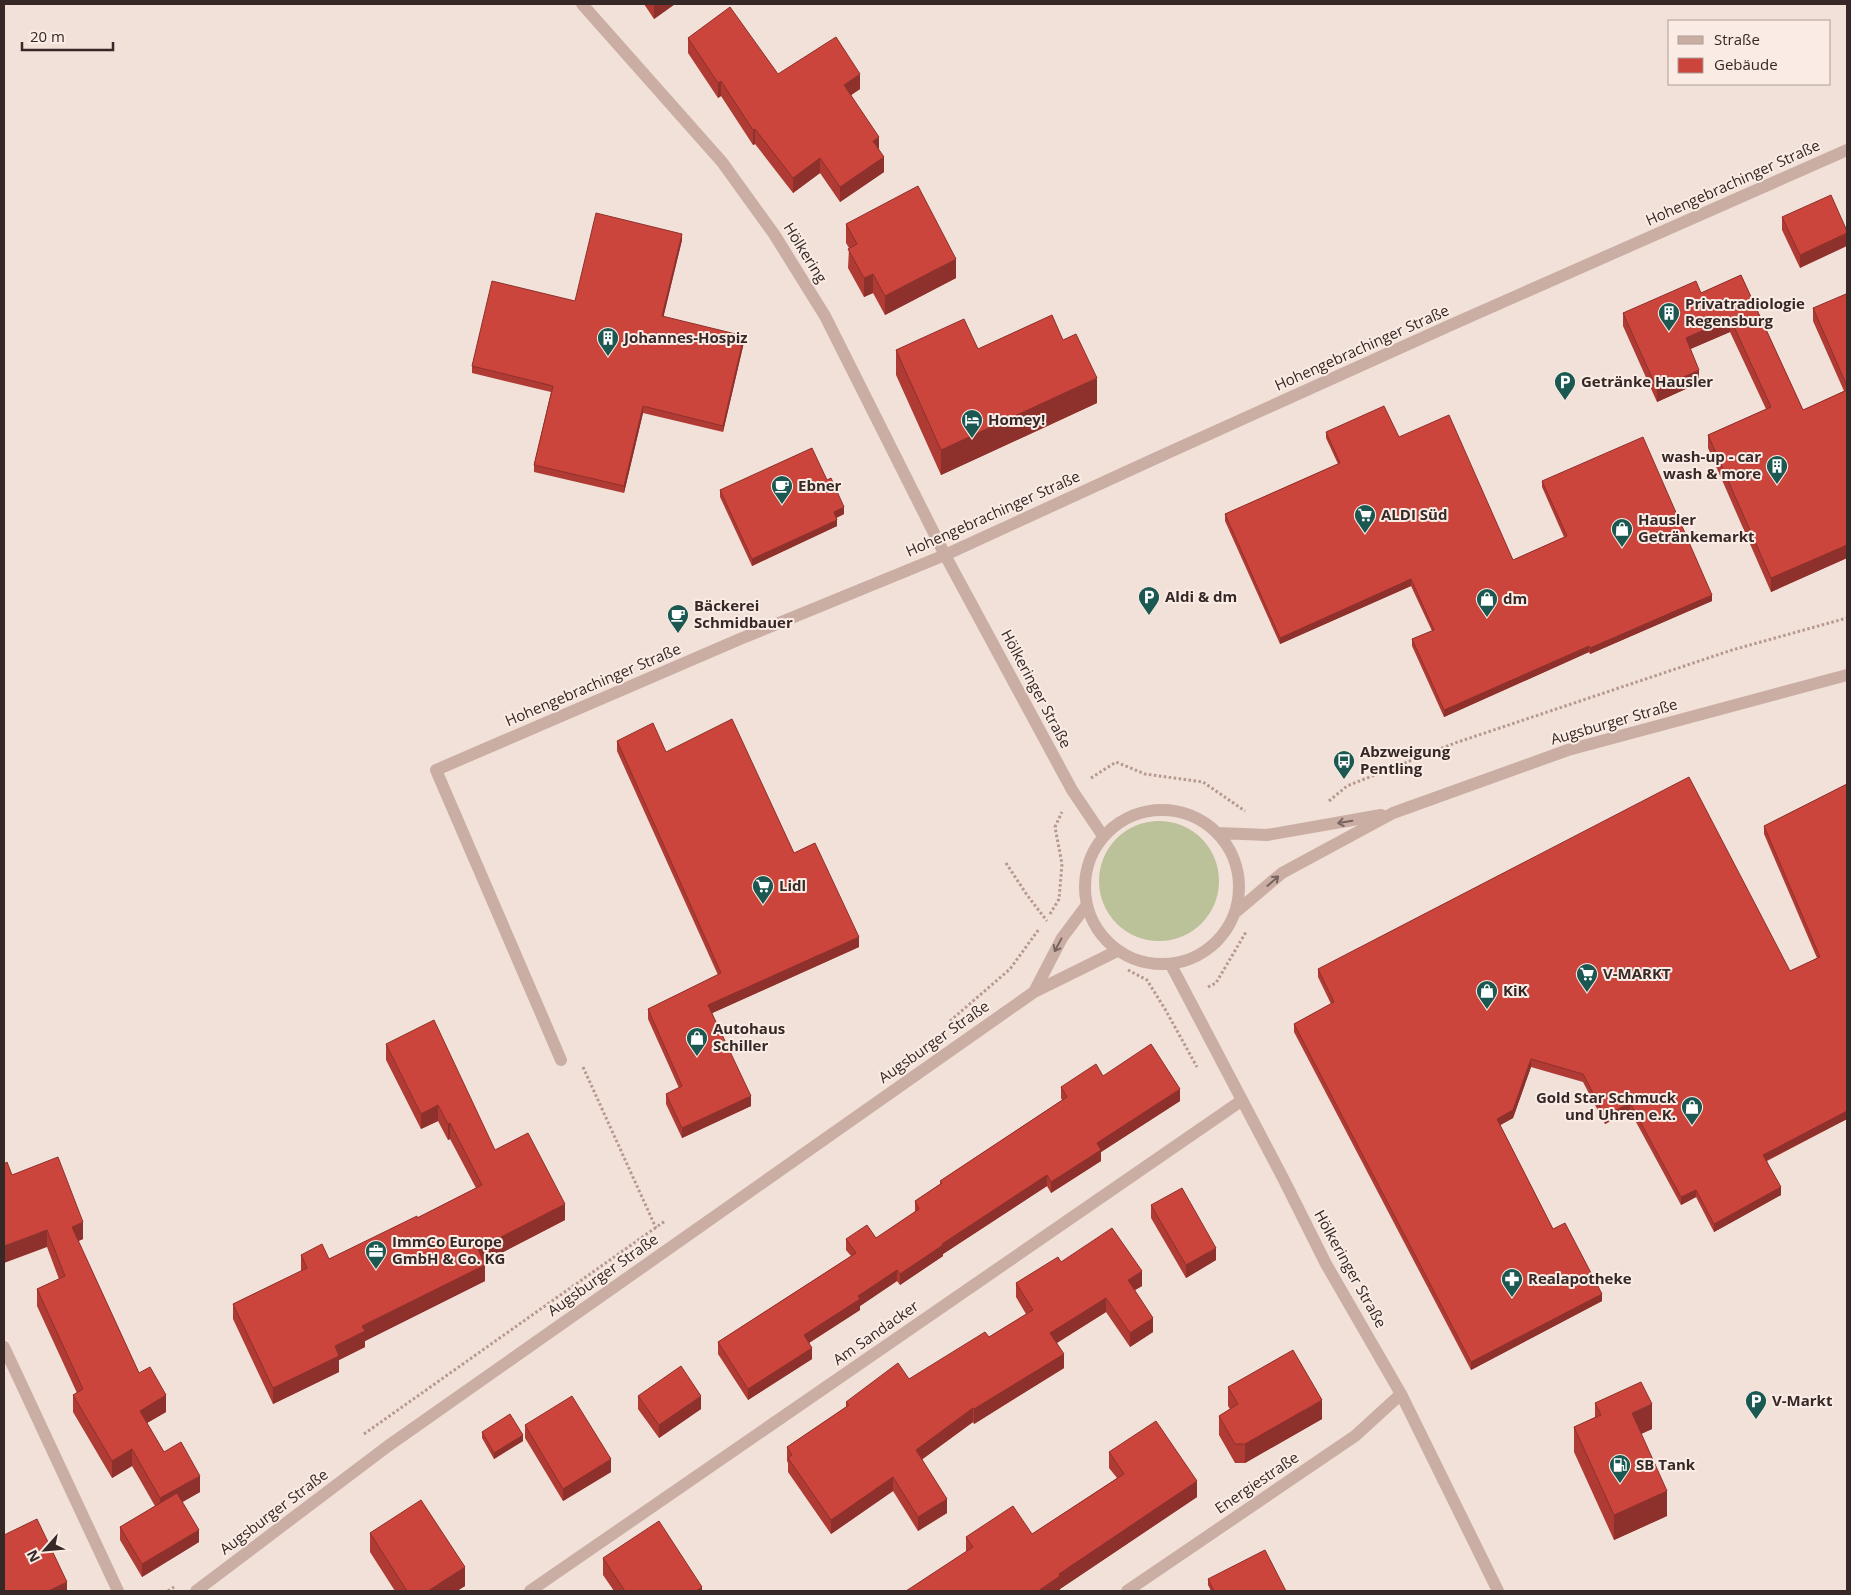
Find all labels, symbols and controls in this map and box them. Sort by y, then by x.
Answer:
scale bar [22,20,114,52]
legend [1668,20,1831,85]
text: 20 m [30,26,65,46]
text: Straße [1714,29,1760,49]
text: Gebäude [1714,54,1778,74]
street label: Hohengebrachinger Straße [1642,135,1823,230]
street label: Hölkering [779,219,832,286]
place label: Privatradiologie Regensburg [1685,293,1805,330]
street label: Hohengebrachinger Straße [1271,300,1452,395]
building icon: Privatradiologie Regensburg [1657,301,1681,332]
building icon: Johannes-Hospiz [596,326,620,357]
place label: Johannes-Hospiz [622,327,748,347]
parking icon: Getränke Hausler [1553,370,1577,401]
place label: Getränke Hausler [1581,371,1713,391]
hotel icon: Homey! [960,408,984,439]
place label: Homey! [988,409,1045,429]
place label: wash-up - car wash & more [1661,446,1761,483]
building icon: wash-up - car wash & more [1765,454,1789,485]
street label: Hohengebrachinger Straße [902,466,1083,561]
cafe icon: Ebner [770,474,794,505]
place label: Ebner [798,475,842,495]
supermarket icon: ALDI Süd [1353,503,1377,534]
place label: ALDI Süd [1381,504,1447,524]
place label: Hausler Getränkemarkt [1638,509,1755,546]
shop icon: Hausler Getränkemarkt [1610,517,1634,548]
parking icon: Aldi & dm [1137,585,1161,616]
place label: Aldi & dm [1165,586,1237,606]
shop icon: dm [1475,587,1499,618]
place label: dm [1503,588,1527,608]
place label: Bäckerei Schmidbauer [694,595,793,632]
cafe icon: Bäckerei Schmidbauer [666,603,690,634]
street label: Hölkeringer Straße [997,626,1077,751]
street label: Hohengebrachinger Straße [502,638,683,730]
street label: Augsburger Straße [1548,693,1679,749]
place label: Abzweigung Pentling [1360,741,1451,778]
bus stop icon: Abzweigung Pentling [1332,749,1356,780]
one-way arrow [1338,817,1354,827]
supermarket icon: Lidl [751,874,775,905]
place label: Lidl [779,875,806,895]
one-way arrow [1266,875,1279,886]
one-way arrow [1053,938,1063,953]
supermarket icon: V-MARKT [1575,962,1599,993]
place label: V-MARKT [1603,963,1671,983]
shop icon: KiK [1475,979,1499,1010]
place label: KiK [1503,980,1528,1000]
street label: Augsburger Straße [874,995,993,1087]
place label: Autohaus Schiller [713,1018,785,1055]
shop icon: Autohaus Schiller [685,1026,709,1057]
place label: Gold Star Schmuck und Uhren e.K. [1536,1087,1677,1124]
shop icon: Gold Star Schmuck und Uhren e.K. [1680,1095,1704,1126]
street label: Hölkeringer Straße [1310,1206,1392,1331]
street label: Augsburger Straße [543,1228,662,1320]
place label: ImmCo Europe GmbH & Co. KG [392,1231,505,1268]
office icon: ImmCo Europe GmbH & Co. KG [364,1239,388,1270]
pharmacy icon: Realapotheke [1500,1267,1524,1298]
place label: Realapotheke [1528,1268,1632,1288]
street label: Am Sandacker [829,1295,922,1369]
parking icon: V-Markt [1744,1389,1768,1420]
place label: V-Markt [1772,1390,1833,1410]
street label: Energiestraße [1211,1447,1302,1518]
fuel station icon: SB Tank [1608,1453,1632,1484]
place label: SB Tank [1636,1454,1696,1474]
street label: Augsburger Straße [215,1464,332,1559]
north arrow [20,1525,70,1575]
text: N [22,1547,44,1566]

